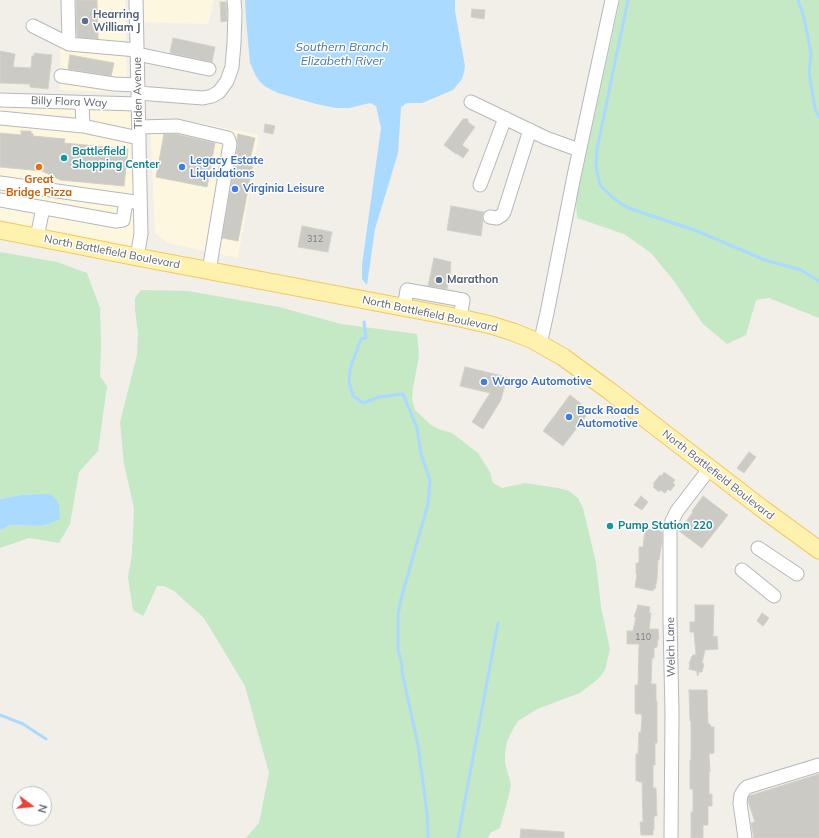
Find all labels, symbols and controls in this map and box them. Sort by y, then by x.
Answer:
place label: Hearring William J [93,8,141,34]
marker: Hearring William J [80,16,90,26]
water label: Southern Branch Elizabeth River [295,40,389,68]
street label: Tilden Avenue [131,57,145,129]
street label: Billy Flora Way [31,94,107,110]
place label: Battlefield Shopping Center [72,145,160,171]
marker: Battlefield Shopping Center [59,153,69,163]
place label: Legacy Estate Liquidations [190,154,263,180]
marker: Great Bridge Pizza [34,162,44,172]
marker: Legacy Estate Liquidations [177,162,187,172]
place label: Great Bridge Pizza [6,173,72,199]
place label: Virginia Leisure [243,182,324,196]
marker: Virginia Leisure [230,184,240,194]
street label: North Battlefield Boulevard [43,232,181,272]
house number: 312 [307,234,323,244]
place label: Marathon [447,273,498,287]
marker: Marathon [434,275,444,285]
street label: North Battlefield Boulevard [361,293,499,335]
place label: Wargo Automotive [492,375,592,389]
marker: Wargo Automotive [479,377,489,387]
place label: Back Roads Automotive [577,404,639,430]
marker: Back Roads Automotive [564,412,574,422]
street label: North Battlefield Boulevard [660,427,776,523]
place label: Pump Station 220 [618,519,713,533]
marker: Pump Station 220 [605,521,615,531]
street label: Welch Lane [664,617,678,677]
house number: 110 [635,632,651,642]
north arrow [12,786,52,826]
text: N [35,803,50,815]

